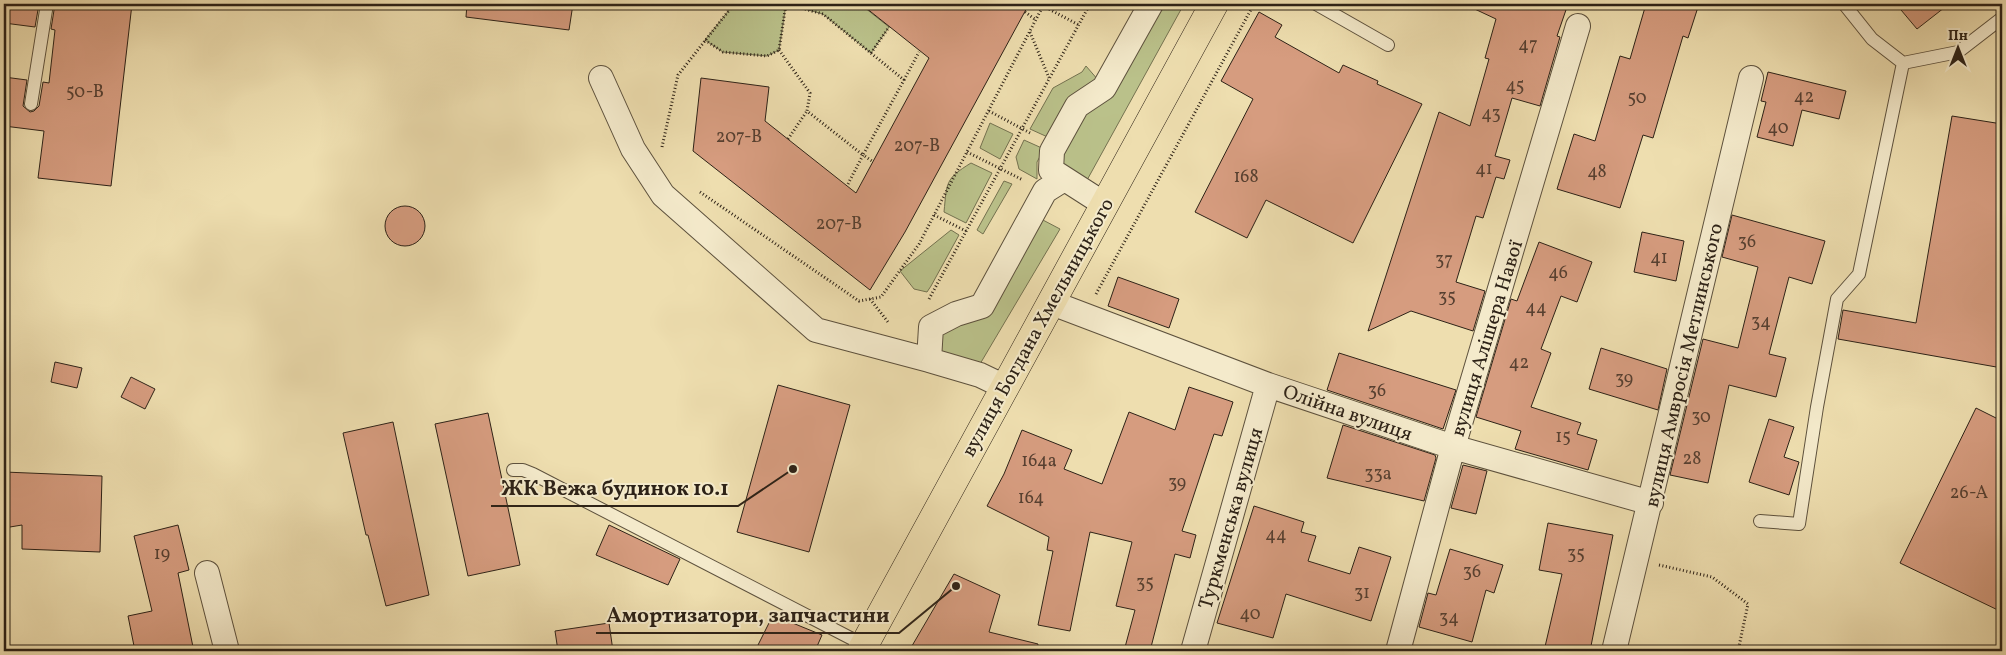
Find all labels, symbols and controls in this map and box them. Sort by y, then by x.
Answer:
north arrow [1934,22,1984,72]
text: Пн [1948,27,1968,46]
house number: 47 [1518,33,1538,58]
house number: 45 [1506,74,1524,99]
house number: 50-В [66,80,104,105]
house number: 42 [1794,85,1814,110]
house number: 50 [1627,86,1647,111]
house number: 43 [1481,102,1501,127]
house number: 40 [1767,116,1789,141]
house number: 207-В [716,125,762,150]
house number: 207-В [894,134,940,159]
house number: 41 [1475,157,1493,182]
house number: 48 [1587,160,1607,185]
house number: 168 [1233,165,1259,190]
street label: вулиця Богдана Хмельницького [956,194,1122,462]
house number: 207-В [816,212,862,237]
street label: вулиця Амвросія Метлинського [1639,221,1731,510]
house number: 36 [1738,230,1756,255]
street label: вулиця Алішера Навої [1445,237,1531,440]
house number: 41 [1650,246,1668,271]
house number: 37 [1435,248,1453,273]
house number: 46 [1548,261,1568,286]
house number: 35 [1438,285,1456,310]
house number: 44 [1525,296,1547,321]
house number: 34 [1751,310,1771,335]
house number: 42 [1509,351,1529,376]
house number: 39 [1615,367,1633,392]
street label: Олійна вулиця [1279,379,1416,449]
house number: 36 [1368,379,1386,404]
house number: 30 [1691,405,1711,430]
street label: Туркменська вулиця [1193,424,1271,613]
house number: 15 [1555,425,1571,450]
house number: 28 [1683,447,1701,472]
house number: 164а [1021,449,1057,474]
house number: 33а [1364,462,1392,487]
callout: ЖК Вежа будинок 10.1 [491,470,738,506]
house number: 39 [1168,471,1186,496]
text: ЖК Вежа будинок 10.1 [501,475,729,504]
house number: 26-А [1950,481,1989,506]
house number: 164 [1018,486,1044,511]
house number: 44 [1265,523,1287,548]
house number: 19 [154,542,170,567]
house number: 35 [1567,542,1585,567]
house number: 36 [1463,560,1481,585]
house number: 35 [1136,571,1154,596]
house number: 31 [1354,581,1370,606]
callout: Амортизатори, запчастини [596,597,899,633]
text: Амортизатори, запчастини [606,602,890,631]
house number: 40 [1239,602,1261,627]
house number: 34 [1439,606,1459,631]

